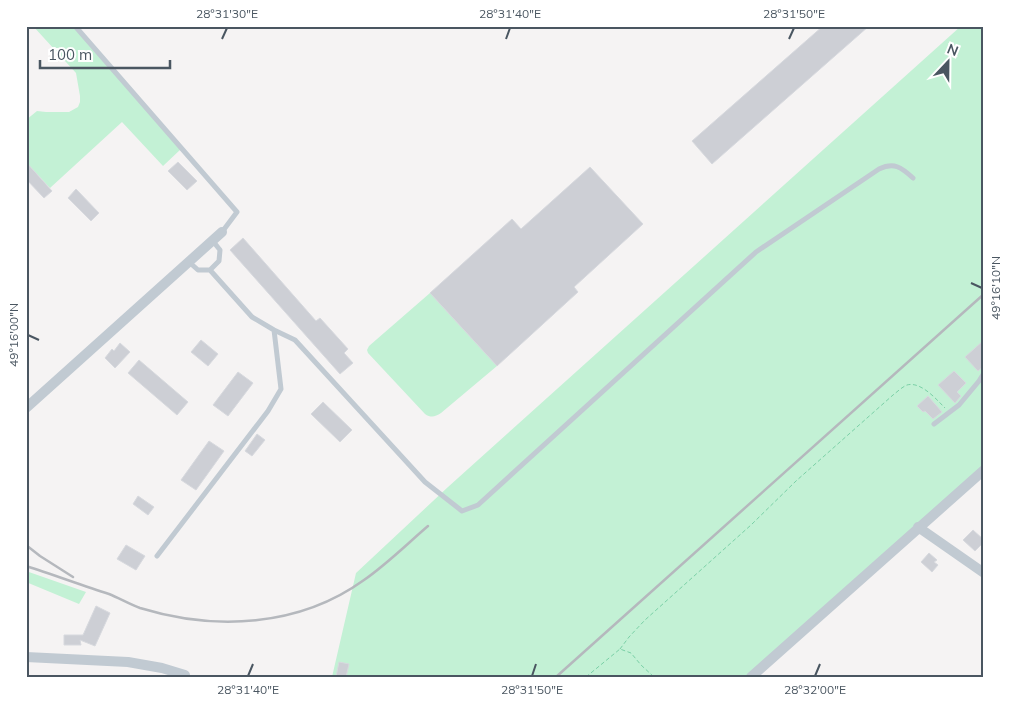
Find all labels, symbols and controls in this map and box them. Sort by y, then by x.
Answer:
text: 28°31'30"E [196,6,258,21]
text: 28°31'40"E [479,6,541,21]
text: 28°31'50"E [763,6,825,21]
scale bar [40,38,170,70]
north arrow [922,38,972,88]
text: N [945,40,961,60]
text: 100 m [48,45,92,64]
text: 49°16'10"N [988,256,1003,320]
text: 49°16'00"N [6,303,21,367]
text: 28°31'40"E [217,682,279,697]
text: 28°31'50"E [501,682,563,697]
text: 28°32'00"E [784,682,846,697]

